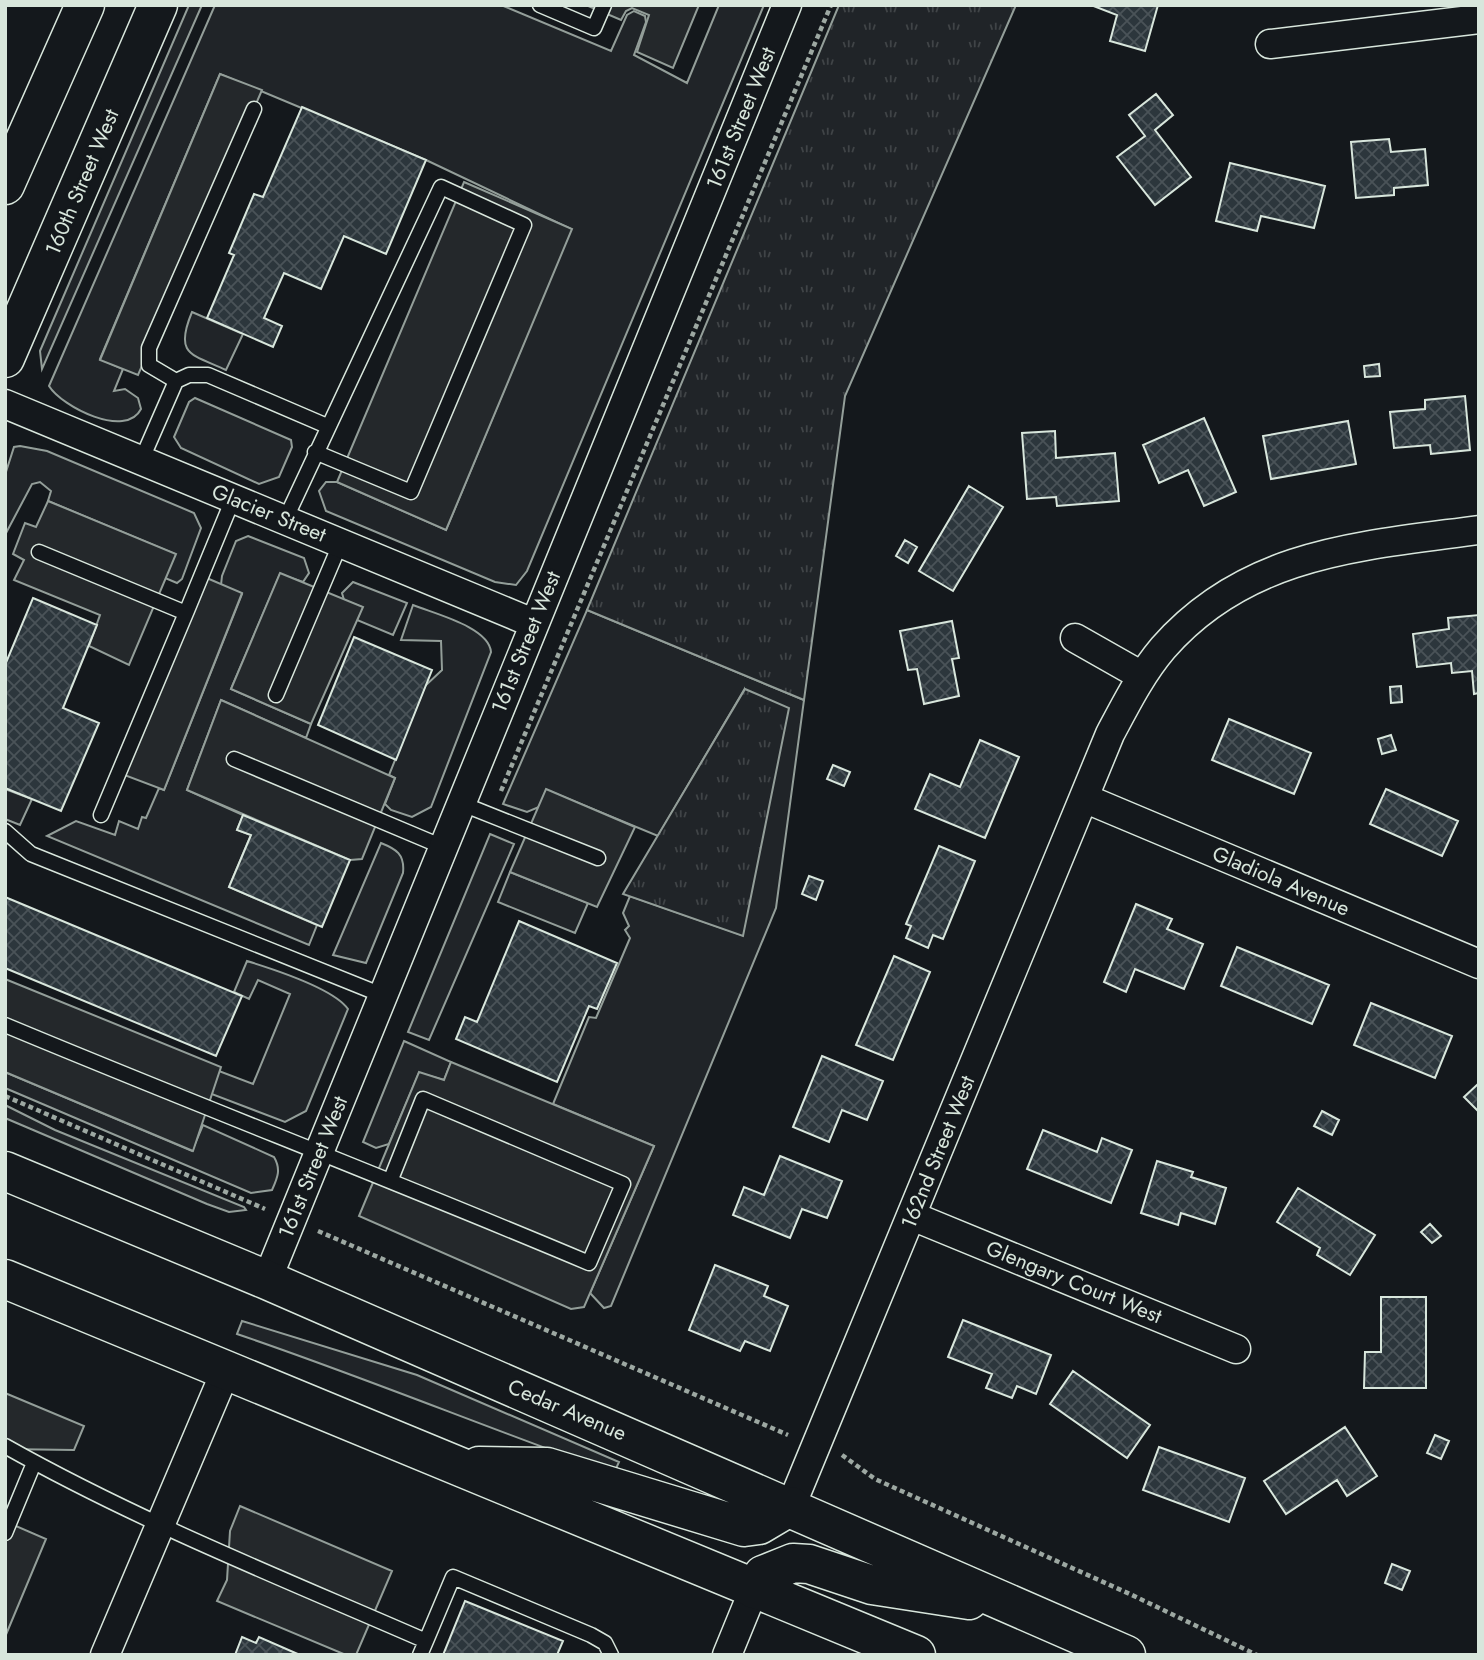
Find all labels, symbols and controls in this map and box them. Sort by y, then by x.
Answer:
street label: 161st Street West [699,43,783,193]
street label: 160th Street West [38,104,126,260]
street label: Glacier Street [207,476,331,550]
street label: 161st Street West [484,567,568,717]
street label: Gladiola Avenue [1208,839,1355,924]
street label: 162nd Street West [894,1071,982,1233]
street label: 161st Street West [271,1092,355,1242]
street label: Glengary Court West [982,1233,1166,1331]
street label: Cedar Avenue [503,1372,631,1449]

